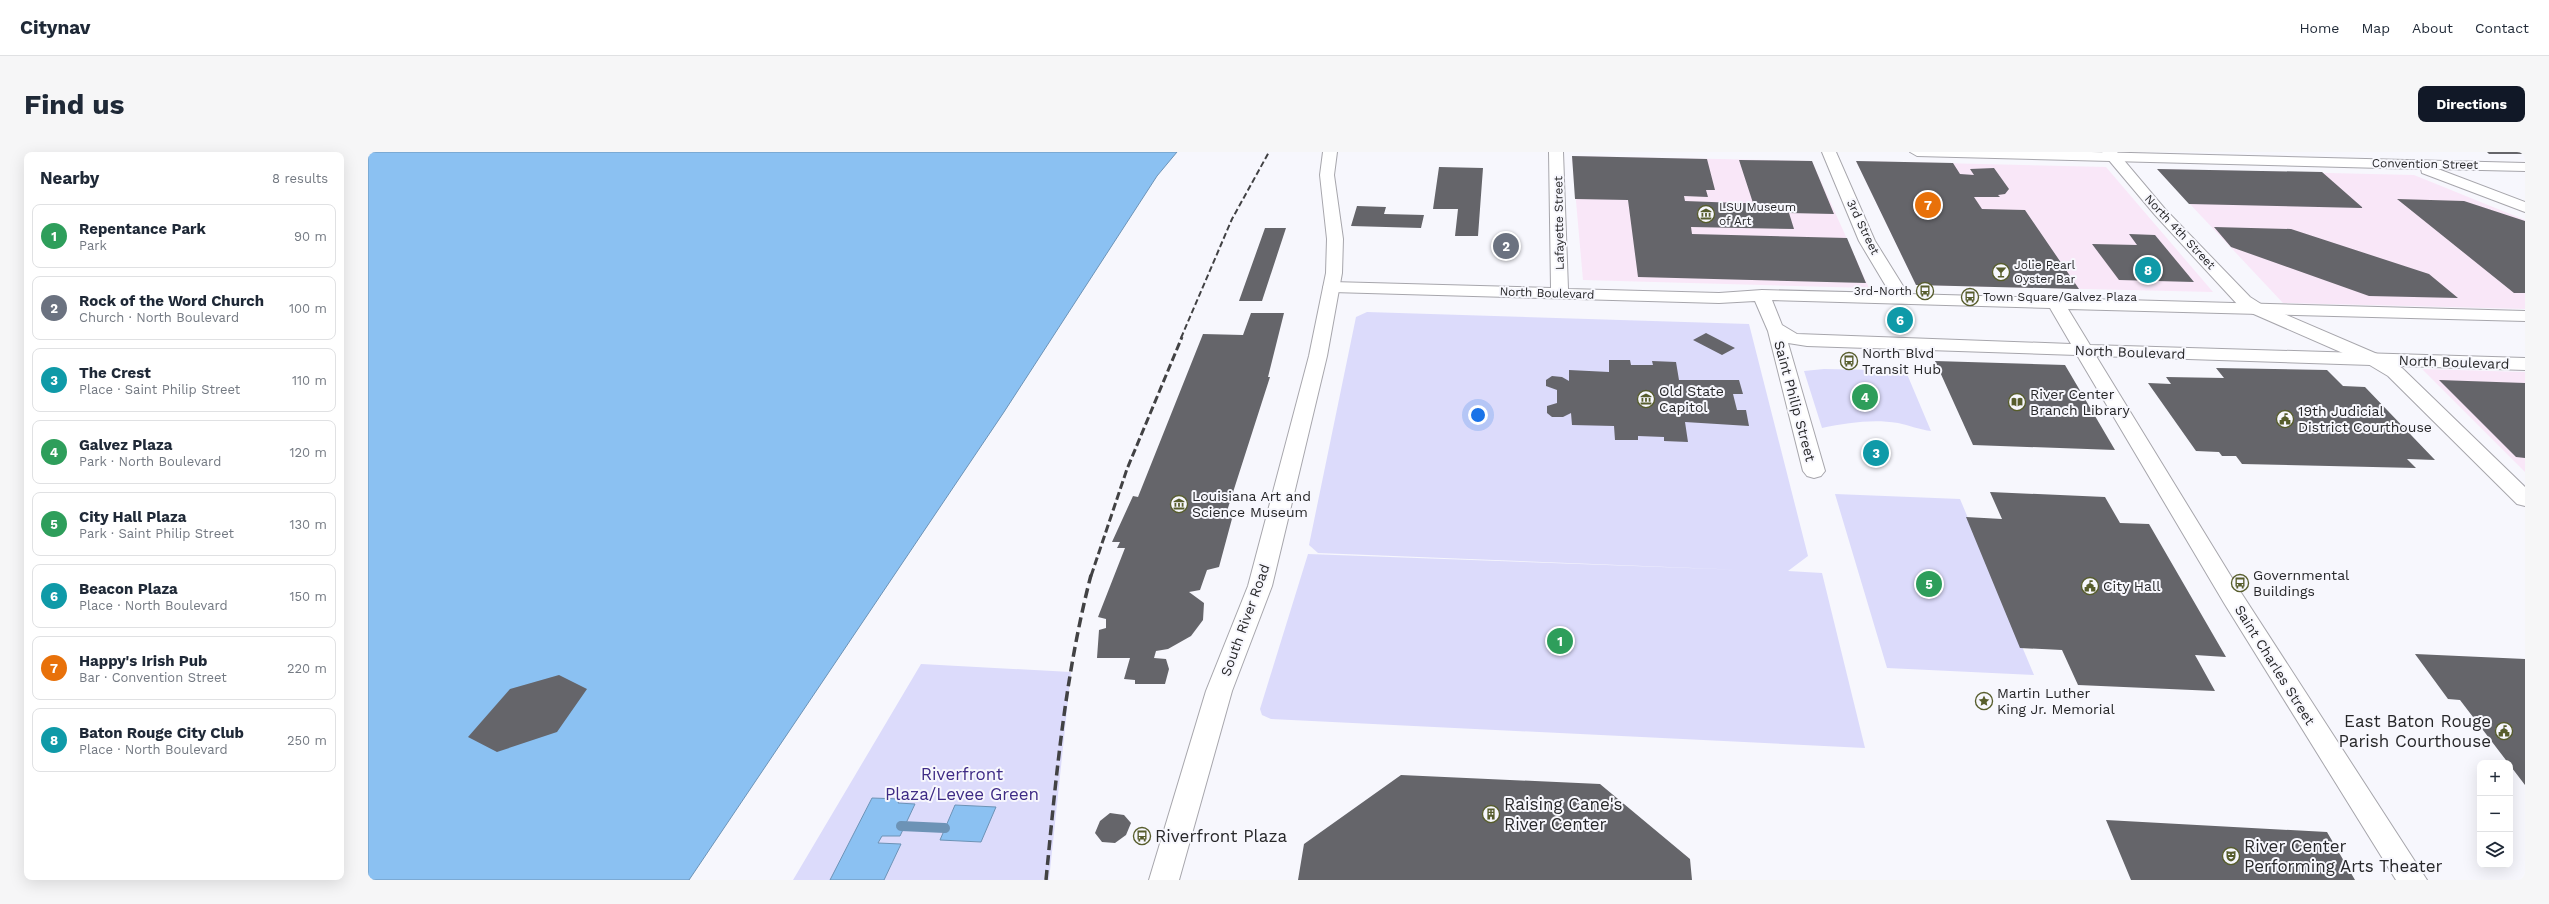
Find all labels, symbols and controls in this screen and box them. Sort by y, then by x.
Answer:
text: Citynav [20,16,91,39]
text: Home [2299,20,2339,36]
text: Map [2361,20,2390,36]
text: About [2412,20,2453,36]
text: Contact [2475,20,2529,36]
button: Directions [2418,86,2525,122]
text: Find us [24,88,124,121]
street label: Convention Street [2372,156,2478,172]
text: Nearby [40,168,99,188]
text: 8 results [272,171,328,186]
street label: Lafayette Street [1551,176,1567,270]
pin: 7 [1915,190,1941,220]
street label: North 4th Street [2142,192,2218,272]
street label: 3rd Street [1844,197,1882,257]
place label: LSU Museum of Art [1719,200,1796,228]
museum icon: LSU Museum of Art [1696,204,1716,224]
text: Repentance Park [79,220,206,238]
text: 1 [51,229,57,244]
text: 90 m [294,229,327,244]
pin: 2 [1493,231,1519,261]
text: Park [79,238,107,253]
pin: 8 [2135,255,2161,285]
place label: Jolie Pearl Oyster Bar [2014,258,2076,286]
bar icon: Jolie Pearl Oyster Bar [1991,262,2011,282]
bus stop icon: 3rd-North [1915,281,1935,301]
street label: North Boulevard [1499,284,1595,302]
place label: 3rd-North [1854,284,1912,298]
bus stop icon: Town Square/Galvez Plaza [1960,287,1980,307]
place label: Town Square/Galvez Plaza [1983,290,2137,304]
text: Rock of the Word Church [79,292,264,310]
text: 2 [50,301,58,316]
text: 100 m [289,301,327,316]
pin: 6 [1887,305,1913,335]
text: Church · North Boulevard [79,310,239,325]
street label: Saint Philip Street [1771,339,1819,463]
street label: North Boulevard [2074,342,2186,362]
place label: North Blvd Transit Hub [1862,345,1941,377]
bus stop icon: North Blvd Transit Hub [1839,351,1859,371]
street label: North Boulevard [2398,352,2510,372]
text: The Crest [79,364,151,382]
text: 3 [50,373,58,388]
text: 110 m [292,373,327,388]
text: Place · Saint Philip Street [79,382,240,397]
pin: 4 [1852,382,1878,412]
place label: Old State Capitol [1659,383,1724,415]
place label: River Center Branch Library [2030,386,2131,418]
museum icon: Old State Capitol [1636,389,1656,409]
library icon: River Center Branch Library [2007,392,2027,412]
place label: 19th Judicial District Courthouse [2298,403,2432,435]
your location [1468,405,1488,425]
public building icon: 19th Judicial District Courthouse [2275,409,2295,429]
text: Galvez Plaza [79,436,172,454]
pin: 3 [1863,438,1889,468]
text: 4 [50,445,58,460]
text: 120 m [289,445,327,460]
text: Park · North Boulevard [79,454,221,469]
place label: Louisiana Art and Science Museum [1192,488,1311,520]
museum icon: Louisiana Art and Science Museum [1169,494,1189,514]
text: City Hall Plaza [79,508,186,526]
text: 5 [50,517,58,532]
text: 130 m [289,517,327,532]
text: Park · Saint Philip Street [79,526,234,541]
street label: South River Road [1217,562,1273,678]
place label: Governmental Buildings [2253,567,2350,599]
pin: 5 [1916,569,1942,599]
bus stop icon: Governmental Buildings [2230,573,2250,593]
public building icon: City Hall [2080,576,2100,596]
place label: City Hall [2103,578,2161,594]
text: Beacon Plaza [79,580,178,598]
text: 6 [50,589,58,604]
text: 150 m [289,589,327,604]
text: Place · North Boulevard [79,598,228,613]
street label: Saint Charles Street [2232,602,2318,728]
pin: 1 [1547,626,1573,656]
text: Happy's Irish Pub [79,652,207,670]
text: 7 [50,661,58,676]
text: 220 m [287,661,327,676]
text: Bar · Convention Street [79,670,227,685]
place label: Martin Luther King Jr. Memorial [1997,685,2115,717]
place icon: Martin Luther King Jr. Memorial [1974,691,1994,711]
place label: East Baton Rouge Parish Courthouse [2338,711,2491,751]
public building icon: East Baton Rouge Parish Courthouse [2494,721,2514,741]
text: Baton Rouge City Club [79,724,244,742]
text: 8 [50,733,58,748]
text: 250 m [287,733,327,748]
text: Place · North Boulevard [79,742,228,757]
map controls [2477,760,2513,868]
button: + [2477,760,2513,796]
park label: Riverfront Plaza/Levee Green [885,764,1039,804]
place label: Raising Cane's River Center [1504,794,1622,834]
button: − [2477,796,2513,832]
building icon: Raising Cane's River Center [1481,804,1501,824]
bus stop icon: Riverfront Plaza [1132,826,1152,846]
place label: Riverfront Plaza [1155,826,1287,846]
button: layers [2477,832,2513,868]
place label: River Center Performing Arts Theater [2244,836,2442,876]
theatre icon: River Center Performing Arts Theater [2221,846,2241,866]

